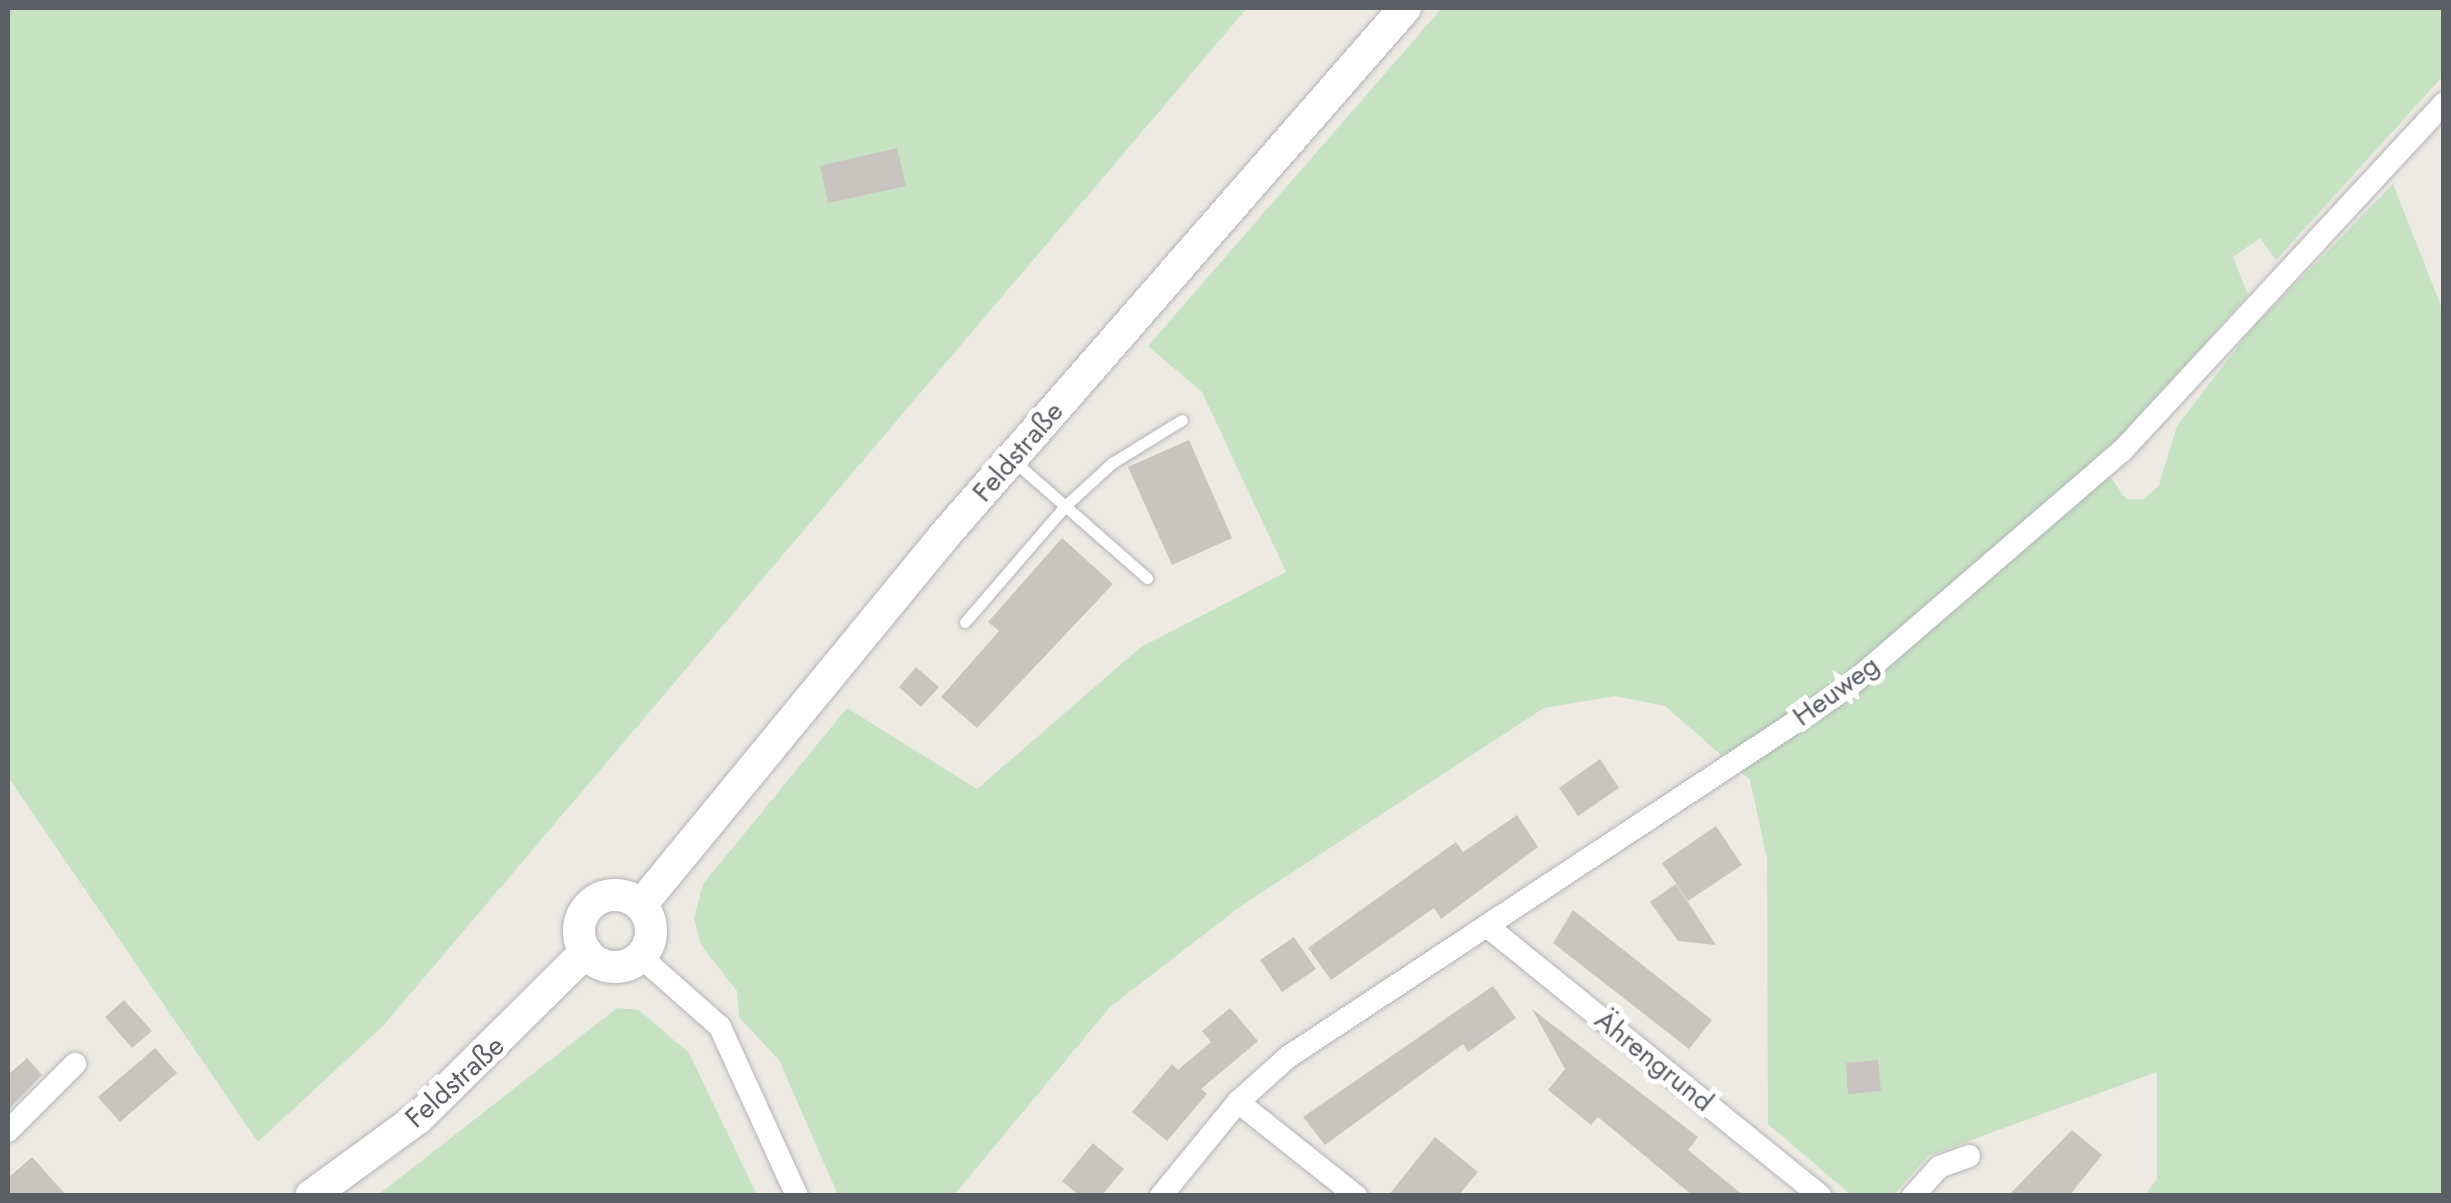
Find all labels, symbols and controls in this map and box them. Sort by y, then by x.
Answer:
street label: Feldstraße [966,395,1070,509]
street label: Heuweg [1786,649,1886,733]
street label: Ährengrund [1588,1003,1720,1119]
street label: Feldstraße [399,1029,511,1135]

